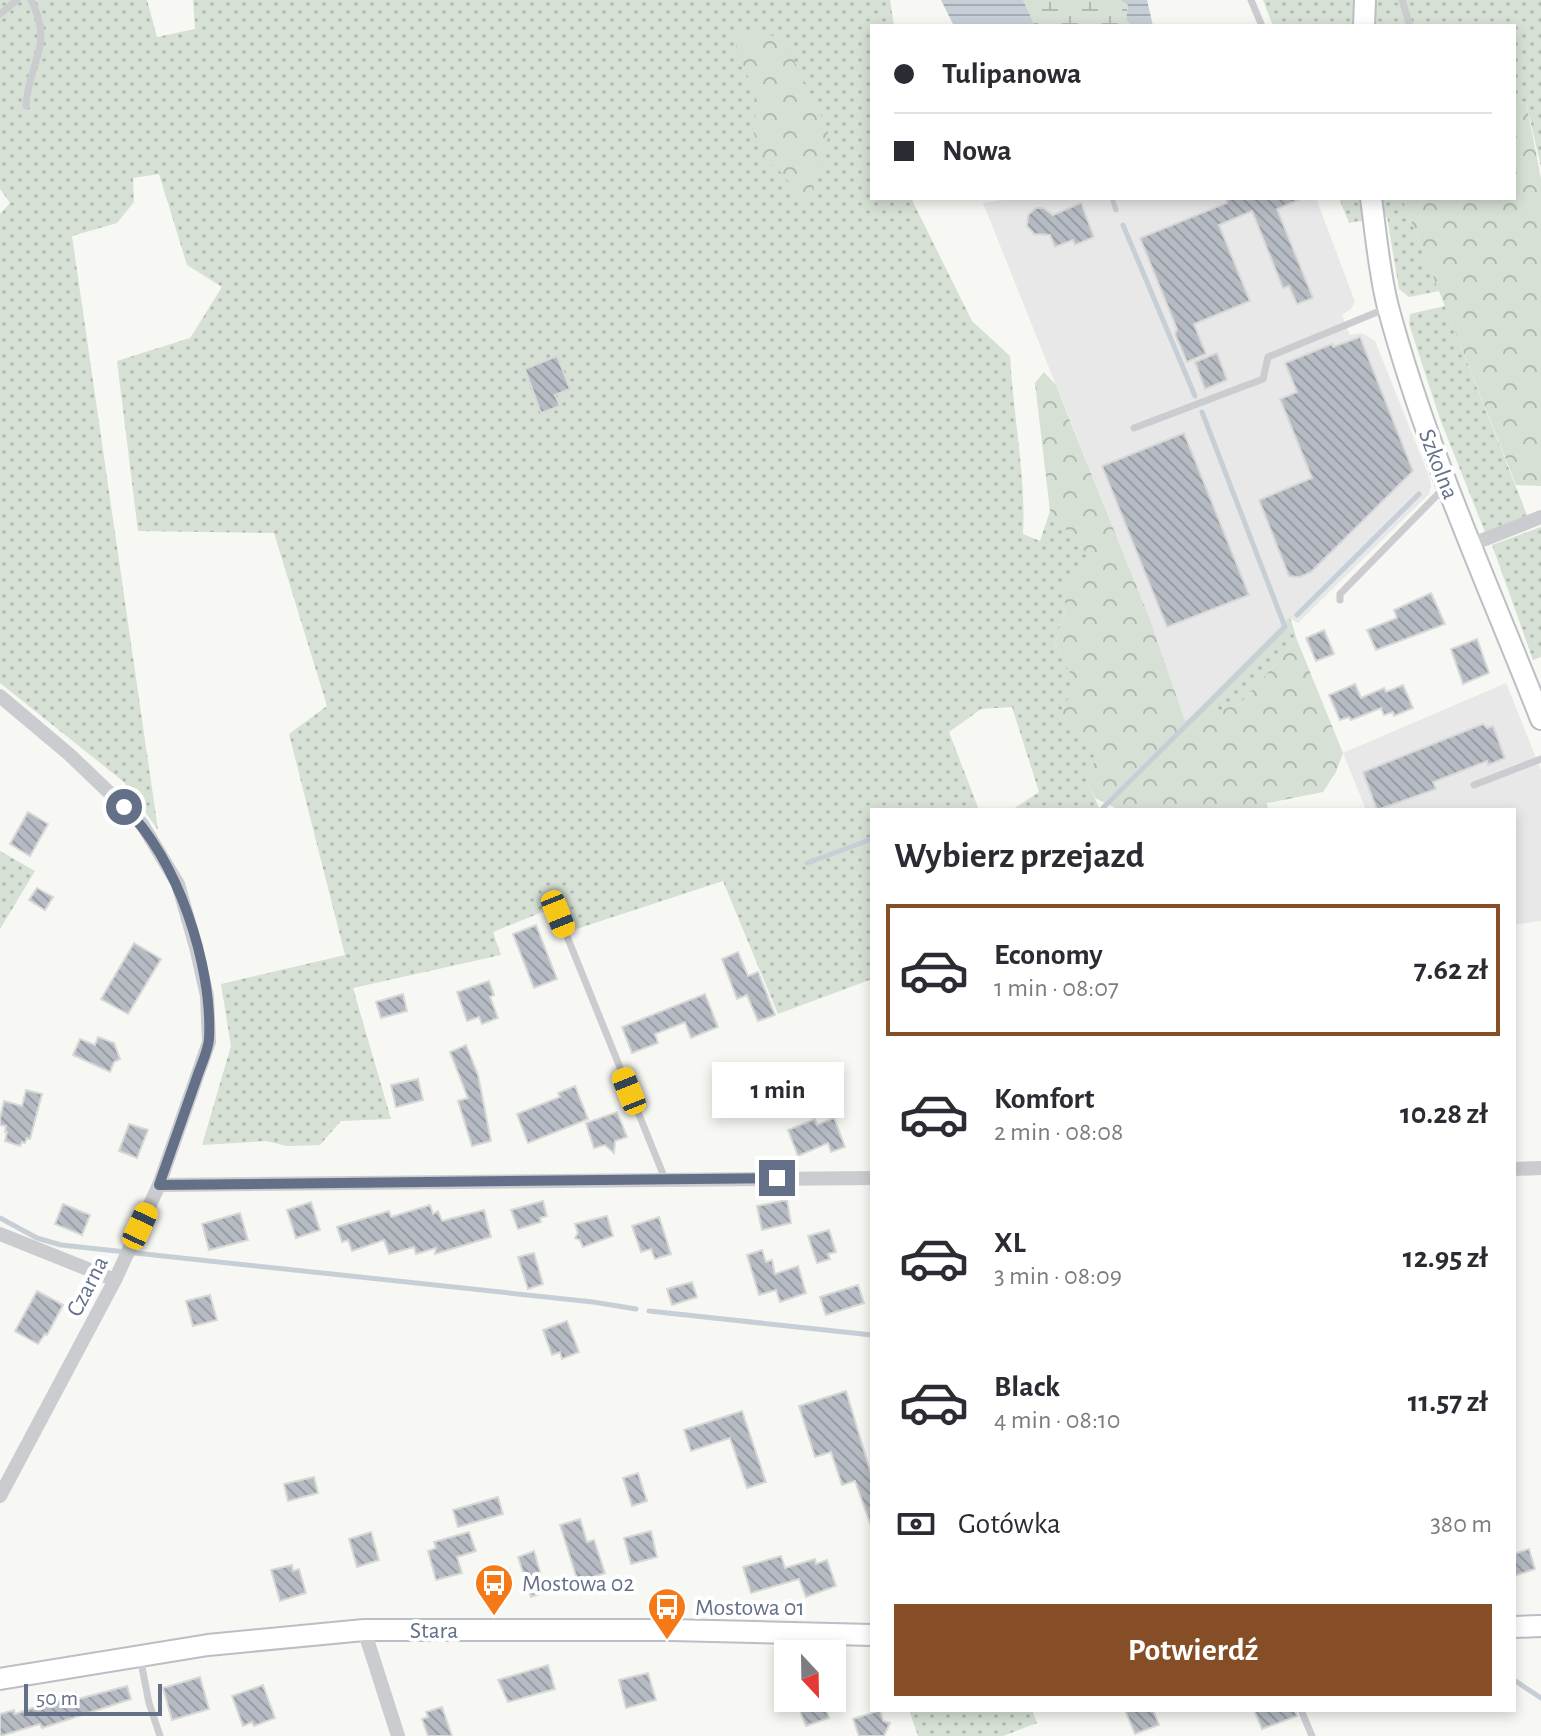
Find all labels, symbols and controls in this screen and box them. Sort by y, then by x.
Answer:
text: Tulipanowa [942,59,1081,89]
text: Nowa [942,136,1012,166]
street label: Szkolna [1414,426,1462,503]
route start [106,789,142,825]
text: Wybierz przejazd [894,838,1145,874]
car [538,887,578,941]
icon: car [898,934,970,1006]
text: Economy [994,940,1103,970]
text: 7.62 zł [1414,955,1488,985]
text: 1 min · 08:07 [994,975,1119,1001]
callout: 1 min [711,1062,843,1118]
car [609,1064,649,1118]
text: 1 min [751,1077,805,1103]
icon: car [898,1078,970,1150]
text: Komfort [994,1084,1094,1114]
text: 10.28 zł [1400,1099,1488,1129]
text: 2 min · 08:08 [994,1119,1123,1145]
route end [759,1160,795,1196]
car [119,1199,161,1253]
icon: car [898,1222,970,1294]
text: XL [994,1228,1026,1258]
text: 12.95 zł [1403,1243,1488,1273]
street label: Czarna [63,1253,113,1320]
text: 3 min · 08:09 [994,1263,1122,1289]
icon: car [898,1366,970,1438]
text: Black [994,1372,1060,1402]
text: 11.57 zł [1408,1387,1488,1417]
text: 4 min · 08:10 [994,1407,1121,1433]
icon: cash [894,1502,938,1546]
text: Gotówka [958,1509,1061,1539]
text: 380 m [1430,1511,1492,1537]
bus stop icon: Mostowa 02 [473,1562,515,1617]
place label: Mostowa 02 [522,1572,634,1596]
bus stop icon: Mostowa 01 [646,1586,688,1641]
place label: Mostowa 01 [695,1596,805,1620]
button: Potwierdź [894,1604,1492,1696]
street label: Stara [410,1619,458,1643]
north arrow [774,1640,846,1712]
map controls [774,1640,846,1712]
scale bar [24,1680,162,1716]
text: 50 m [36,1687,78,1709]

